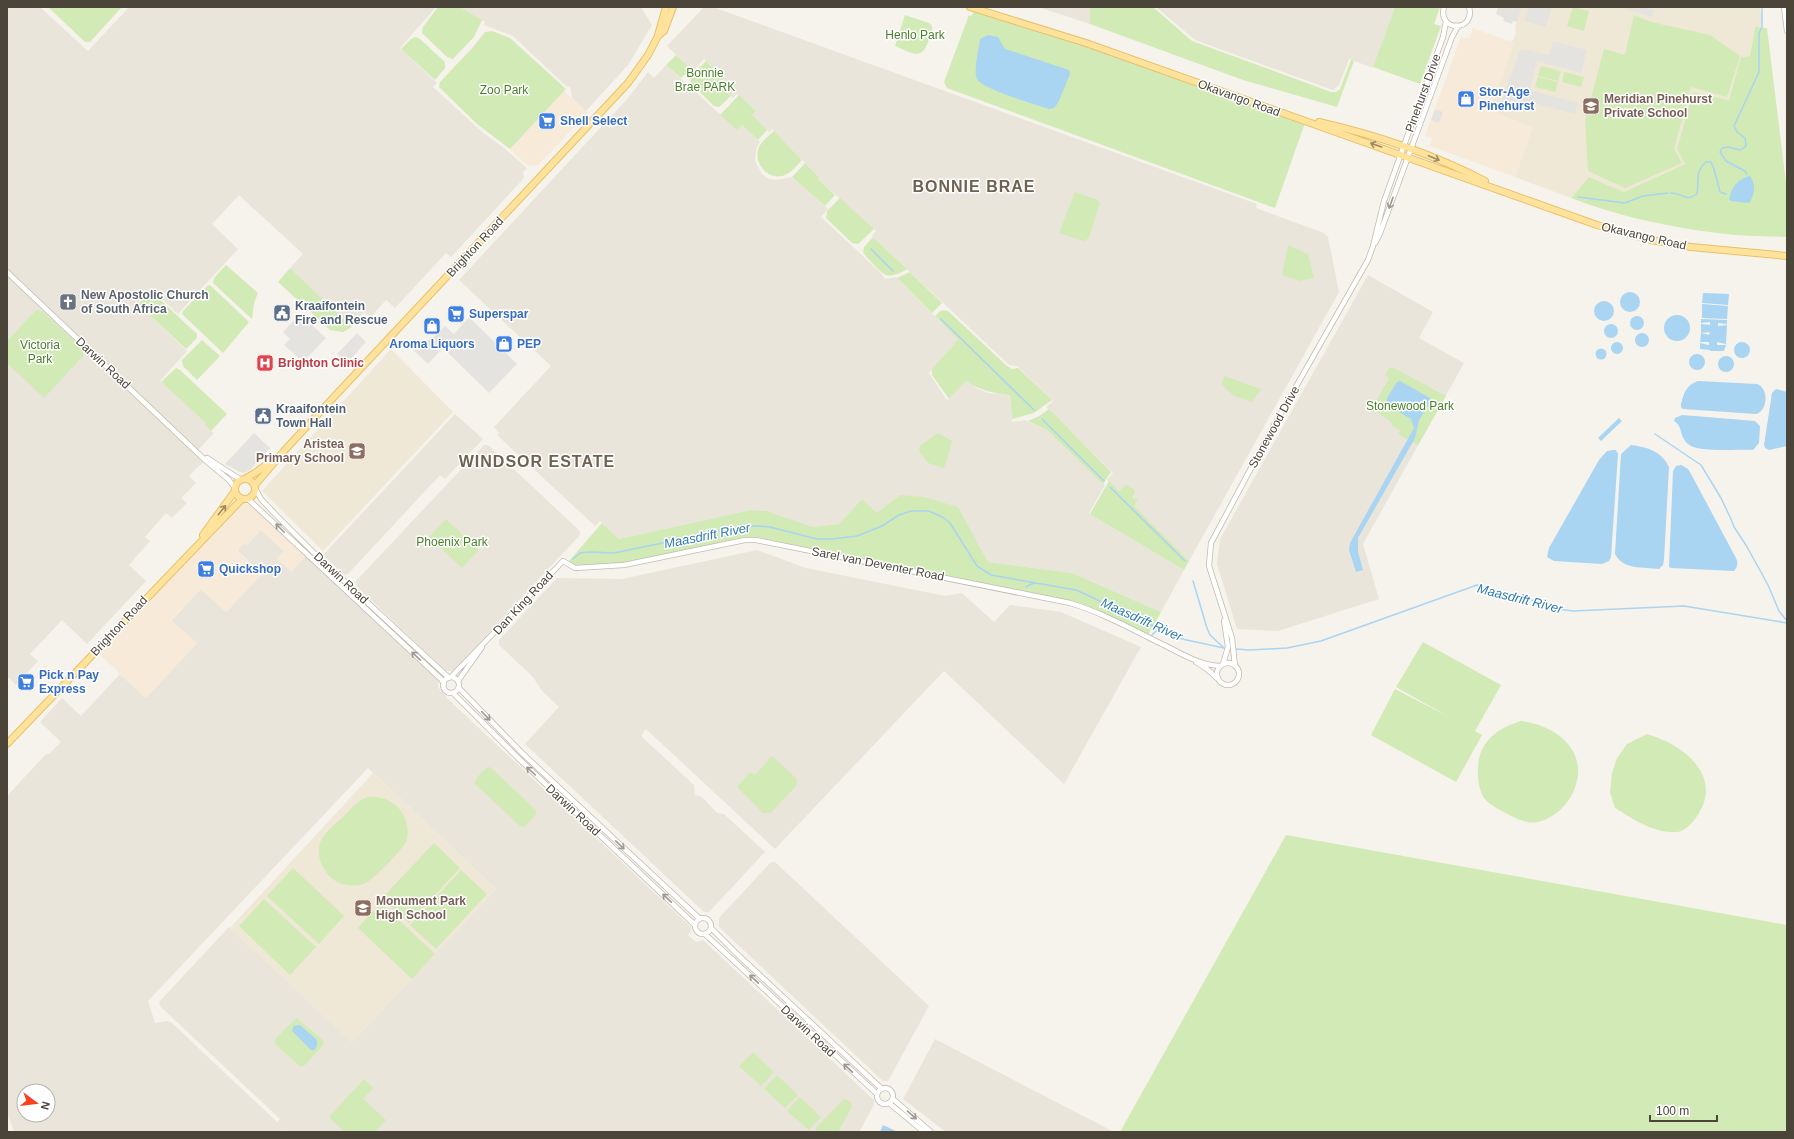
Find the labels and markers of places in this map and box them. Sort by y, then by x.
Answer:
place label: Stor-Age Pinehurst [1479,85,1534,113]
shop icon: Stor-Age Pinehurst [1456,89,1476,109]
place label: Meridian Pinehurst Private School [1604,92,1712,120]
school or university icon: Meridian Pinehurst Private School [1581,96,1601,116]
supermarket icon: Shell Select [537,111,557,131]
place label: Shell Select [560,114,627,128]
place label: New Apostolic Church of South Africa [81,288,209,316]
church icon: New Apostolic Church of South Africa [58,292,78,312]
place label: Kraaifontein Fire and Rescue [295,299,388,327]
public building icon: Kraaifontein Fire and Rescue [272,303,292,323]
supermarket icon: Superspar [446,304,466,324]
place label: Superspar [469,307,529,321]
shop icon: Aroma Liquors [422,316,442,336]
shop icon: PEP [494,334,514,354]
place label: Aroma Liquors [389,337,475,351]
place label: PEP [517,337,541,351]
hospital icon: Brighton Clinic [255,353,275,373]
place label: Brighton Clinic [278,356,364,370]
place label: Kraaifontein Town Hall [276,402,346,430]
public building icon: Kraaifontein Town Hall [253,406,273,426]
place label: Aristea Primary School [256,437,344,465]
school or university icon: Aristea Primary School [347,441,367,461]
supermarket icon: Quickshop [196,559,216,579]
place label: Quickshop [219,562,281,576]
place label: Pick n Pay Express [39,668,99,696]
supermarket icon: Pick n Pay Express [16,672,36,692]
place label: Monument Park High School [376,894,466,922]
school or university icon: Monument Park High School [353,898,373,918]

